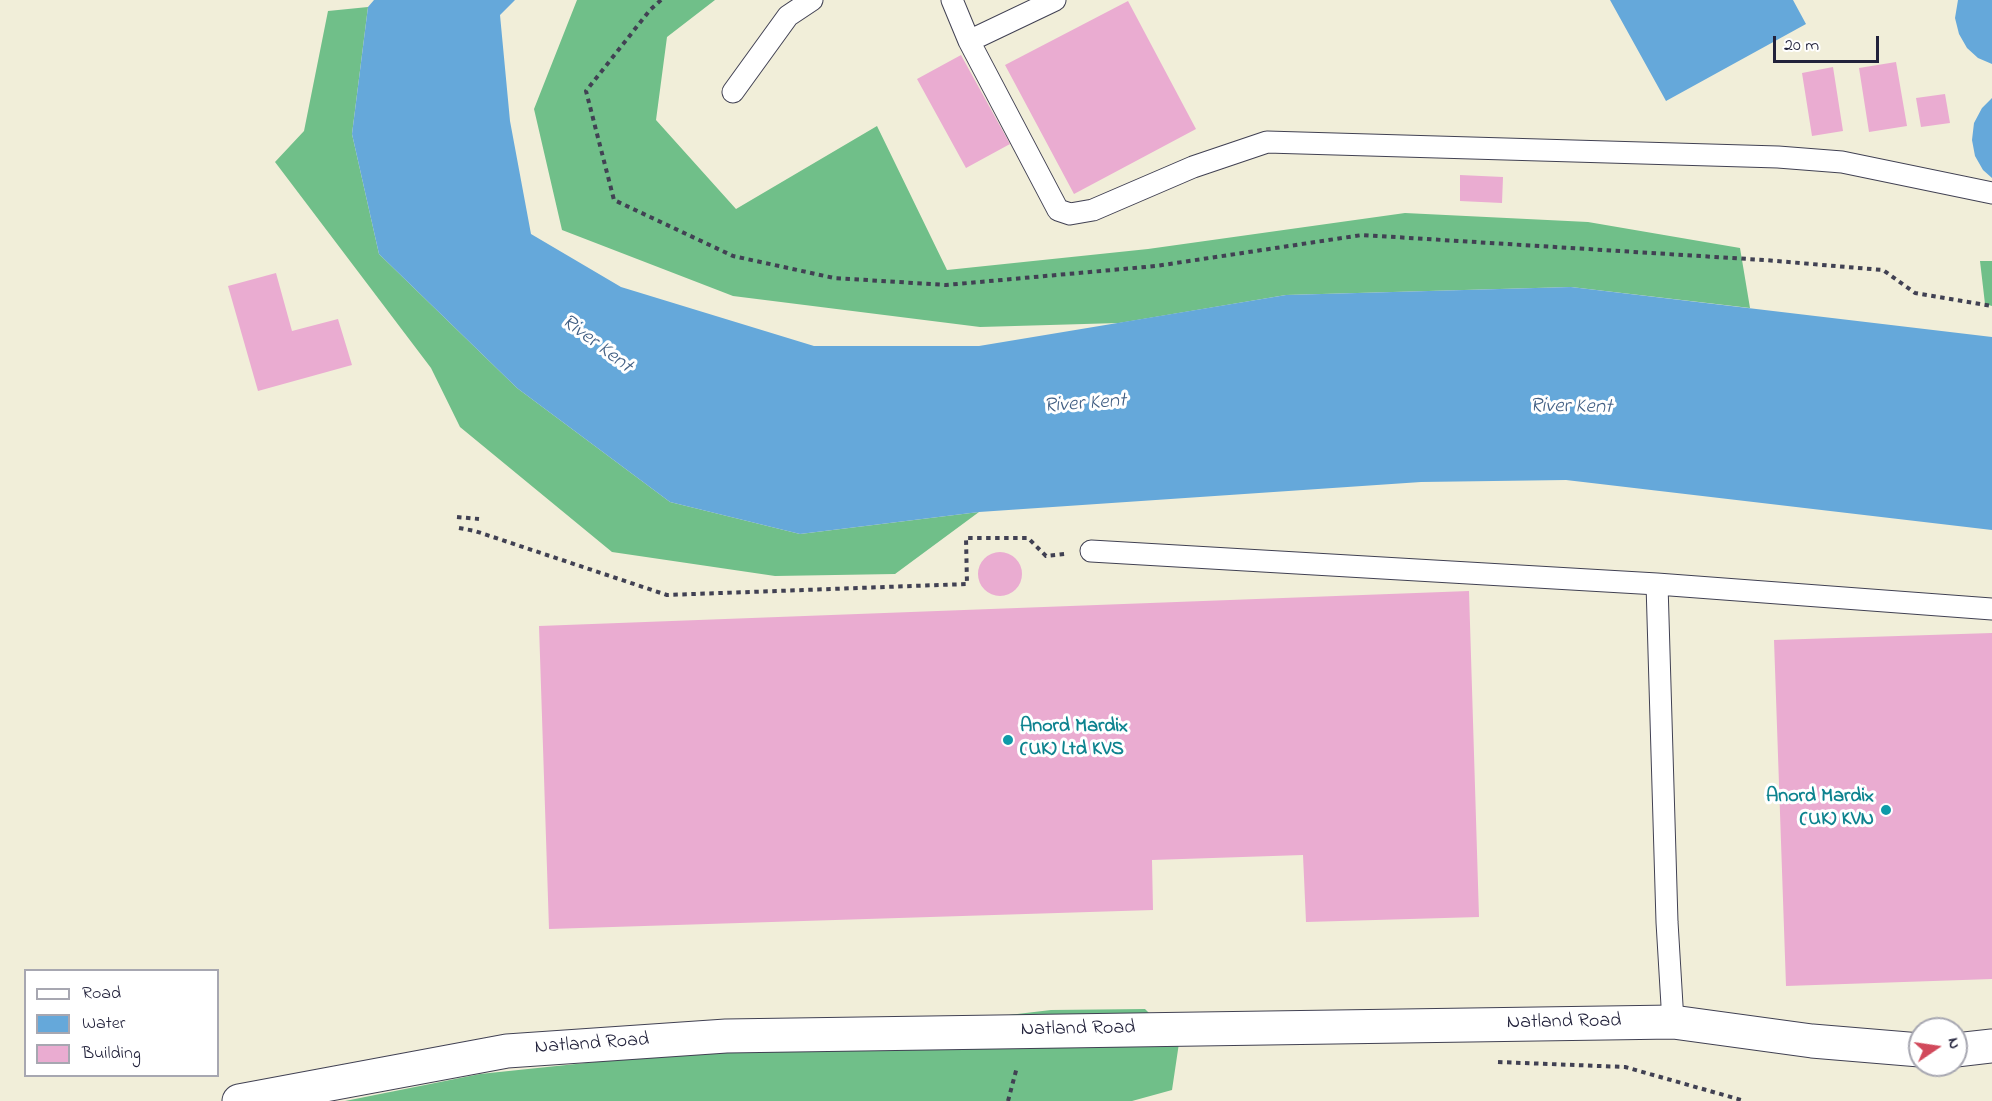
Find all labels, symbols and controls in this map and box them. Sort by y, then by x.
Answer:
scale bar [1776,24,1882,62]
text: 20 m [1784,33,1819,59]
water label: River Kent [556,310,636,380]
water label: River Kent [1043,390,1127,420]
water label: River Kent [1530,395,1612,421]
place label: Anord Mardix (UK) Ltd KVS [1020,716,1128,763]
marker: Anord Mardix (UK) Ltd KVS [1001,733,1015,747]
place label: Anord Mardix (UK) KVN [1766,786,1874,833]
marker: Anord Mardix (UK) KVN [1879,803,1893,817]
legend [24,969,219,1077]
text: Road [82,981,121,1007]
street label: Natland Road [1506,1010,1622,1036]
text: Water [82,1011,125,1037]
street label: Natland Road [1020,1017,1136,1043]
north arrow [1908,1017,1968,1077]
street label: Natland Road [534,1029,650,1061]
text: N [1941,1035,1966,1051]
text: Building [82,1041,141,1067]

